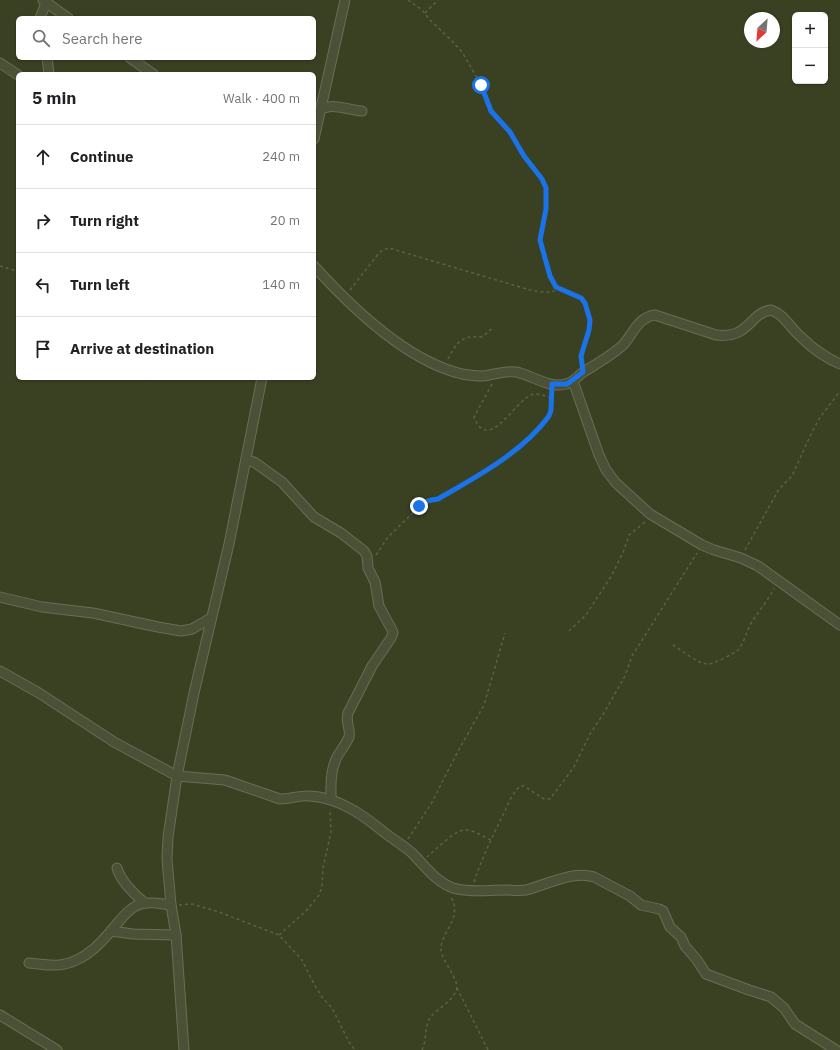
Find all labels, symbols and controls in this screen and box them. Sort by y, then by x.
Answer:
north arrow [744,12,780,48]
map controls [792,12,828,84]
button: + [792,12,828,48]
search box [16,16,316,60]
icon: search [30,27,52,49]
text: Search here [62,29,142,48]
button: − [792,48,828,84]
route start [472,76,490,94]
text: 5 min [32,87,76,109]
text: Walk · 400 m [223,90,300,107]
icon: ahead [32,146,54,168]
text: Continue [70,147,134,166]
text: 240 m [262,148,300,165]
icon: right [32,210,54,232]
text: Turn right [70,211,139,230]
text: 20 m [270,212,300,229]
icon: left [32,274,54,296]
text: Turn left [70,275,130,294]
text: 140 m [262,276,300,293]
icon: arrive [32,338,54,360]
text: Arrive at destination [70,339,214,358]
route end [410,497,428,515]

